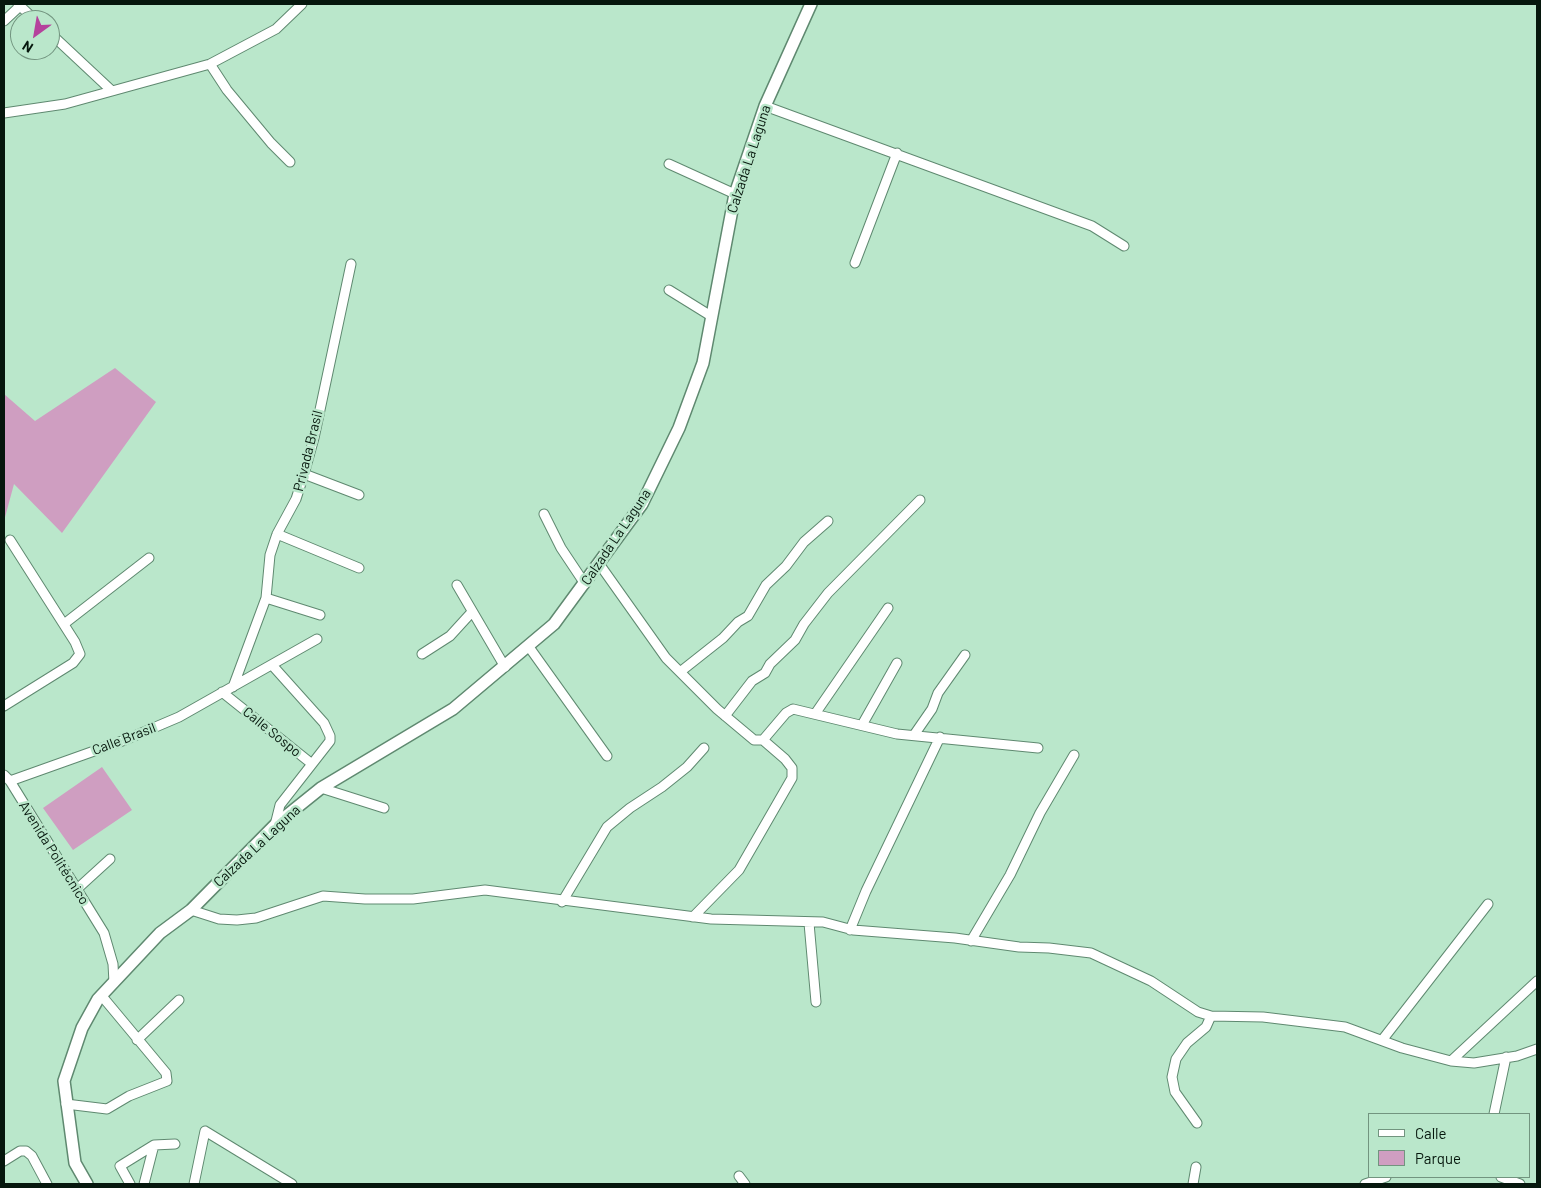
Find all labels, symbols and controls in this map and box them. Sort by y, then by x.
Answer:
north arrow [10,10,60,60]
text: N [19,38,36,57]
street label: Calzada La Laguna [724,103,774,215]
street label: Privada Brasil [290,409,326,493]
street label: Calzada La Laguna [578,486,654,588]
street label: Calle Sospo [239,703,305,761]
street label: Calle Brasil [90,719,158,759]
street label: Avenida Politécnico [15,798,93,908]
street label: Calzada La Laguna [210,802,304,890]
legend [1368,1113,1531,1178]
text: Calle [1415,1124,1447,1142]
text: Parque [1415,1149,1461,1167]

